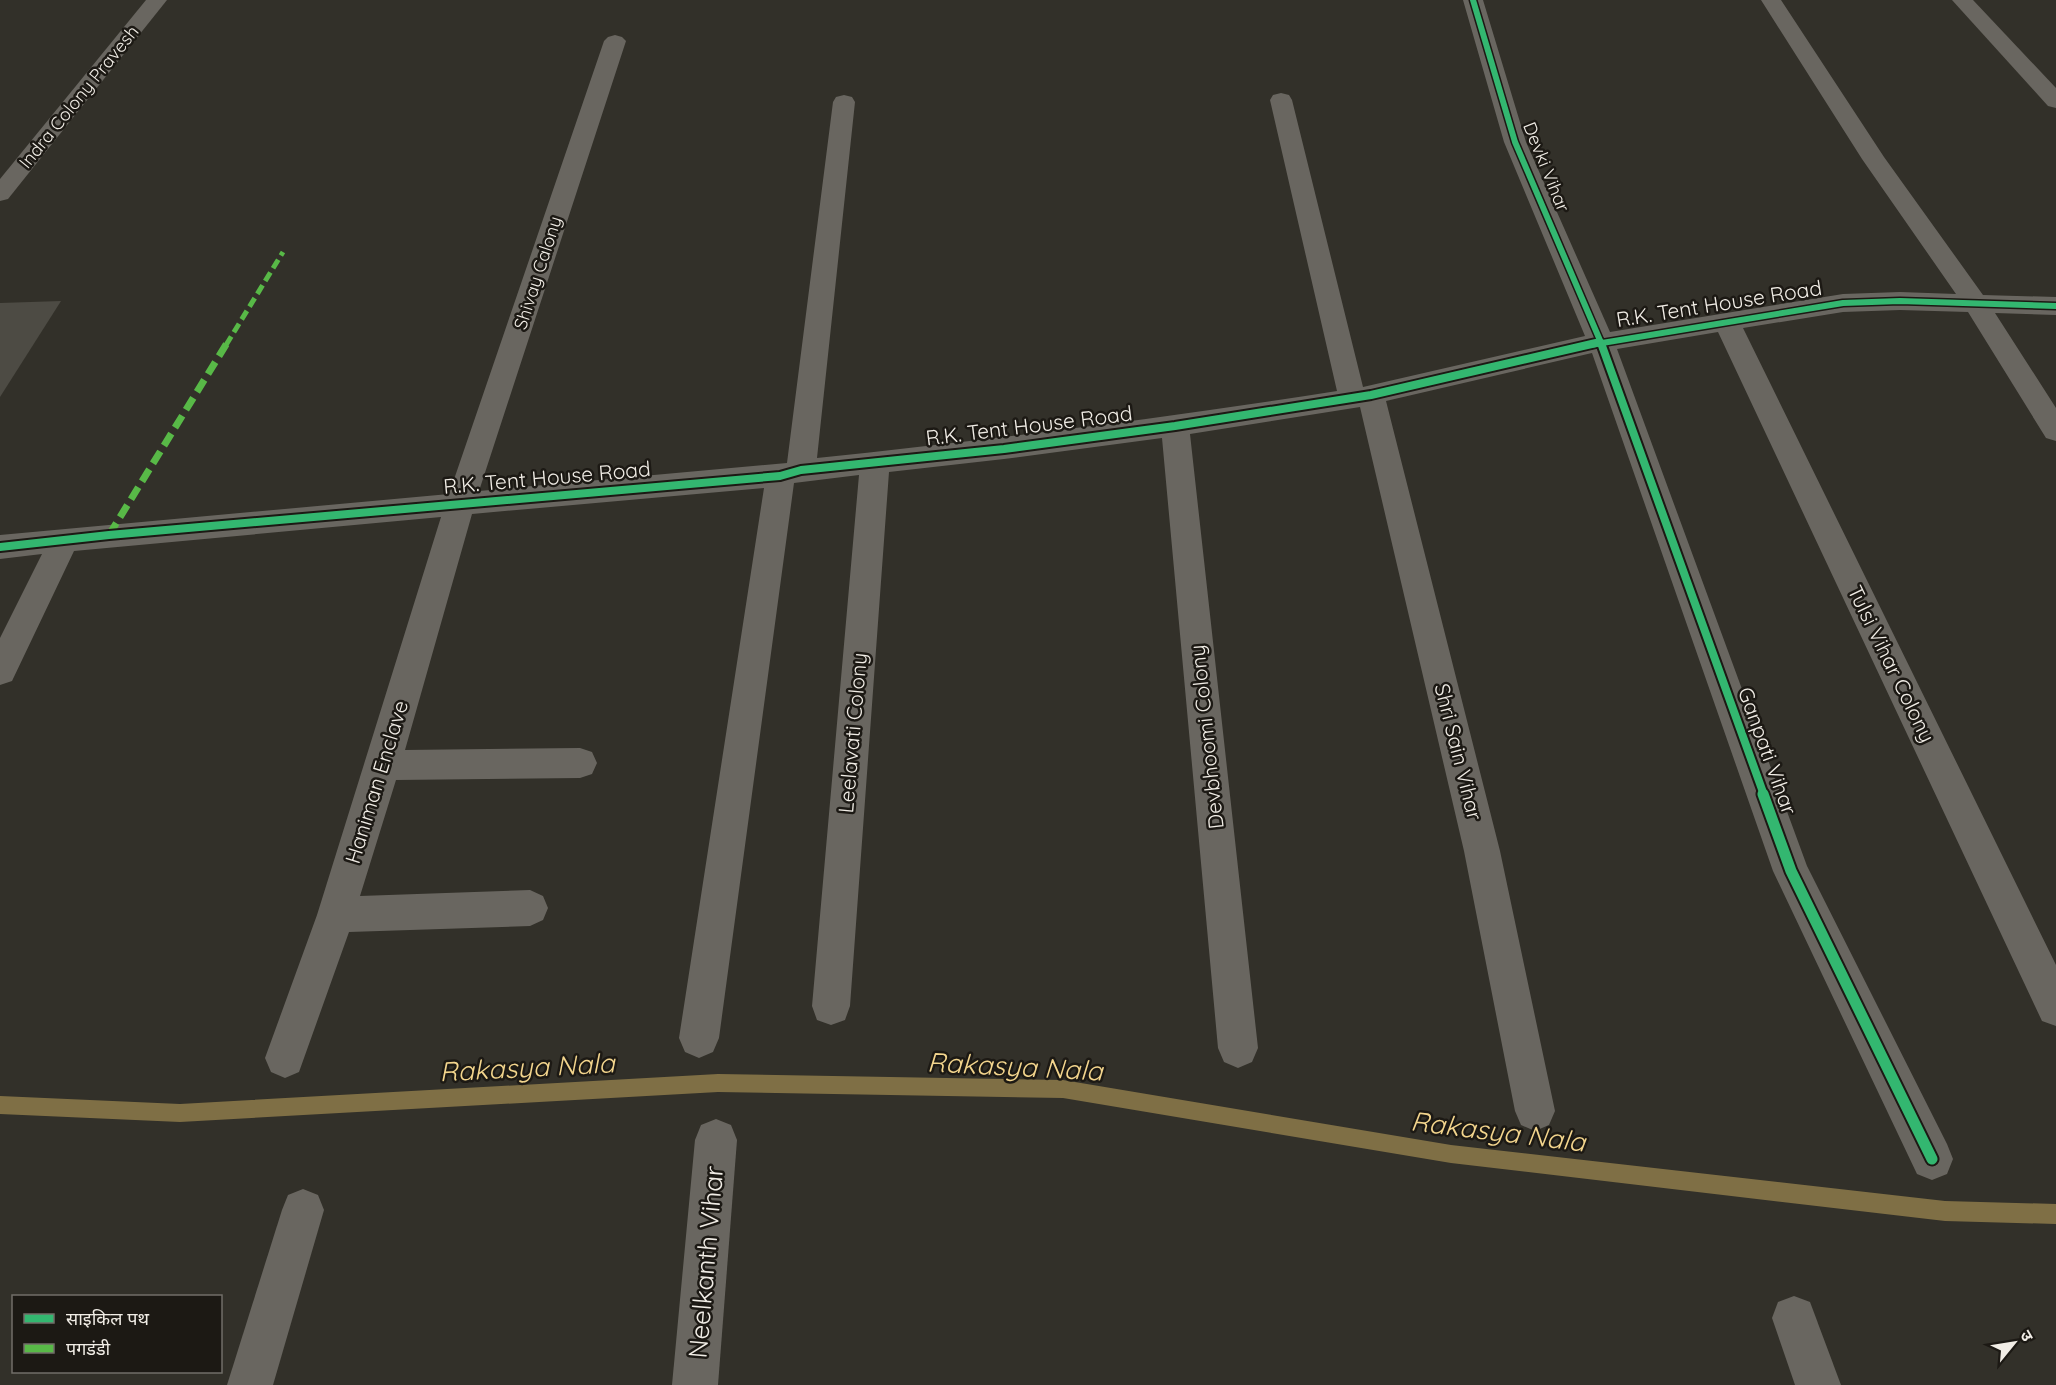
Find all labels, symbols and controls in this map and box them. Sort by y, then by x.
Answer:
street label: Indra Colony Pravesh [14,20,143,173]
street label: Devki Vihar [1518,118,1575,215]
street label: Shivay Calony [508,213,567,332]
street label: R.K. Tent House Road [1614,274,1824,332]
street label: R.K. Tent House Road [924,399,1134,451]
street label: R.K. Tent House Road [442,455,652,499]
street label: Tulsi Vihar Colony [1843,581,1941,746]
street label: Devbhoomi Colony [1183,644,1229,831]
street label: Leelavati Colony [832,652,872,814]
street label: Shri Sain Vihar [1429,681,1489,823]
street label: Ganpati Vihar [1733,683,1803,818]
street label: Haniman Enclave [339,697,413,866]
water label: Rakasya Nala [926,1044,1105,1088]
water label: Rakasya Nala [438,1045,617,1089]
water label: Rakasya Nala [1409,1103,1589,1159]
street label: Neelkanth Vihar [681,1164,730,1360]
legend [12,1295,222,1373]
text: साइकिल पथ [66,1307,149,1330]
north arrow [1984,1313,2044,1373]
text: उ [2016,1326,2038,1345]
text: पगडंडी [66,1337,111,1360]

